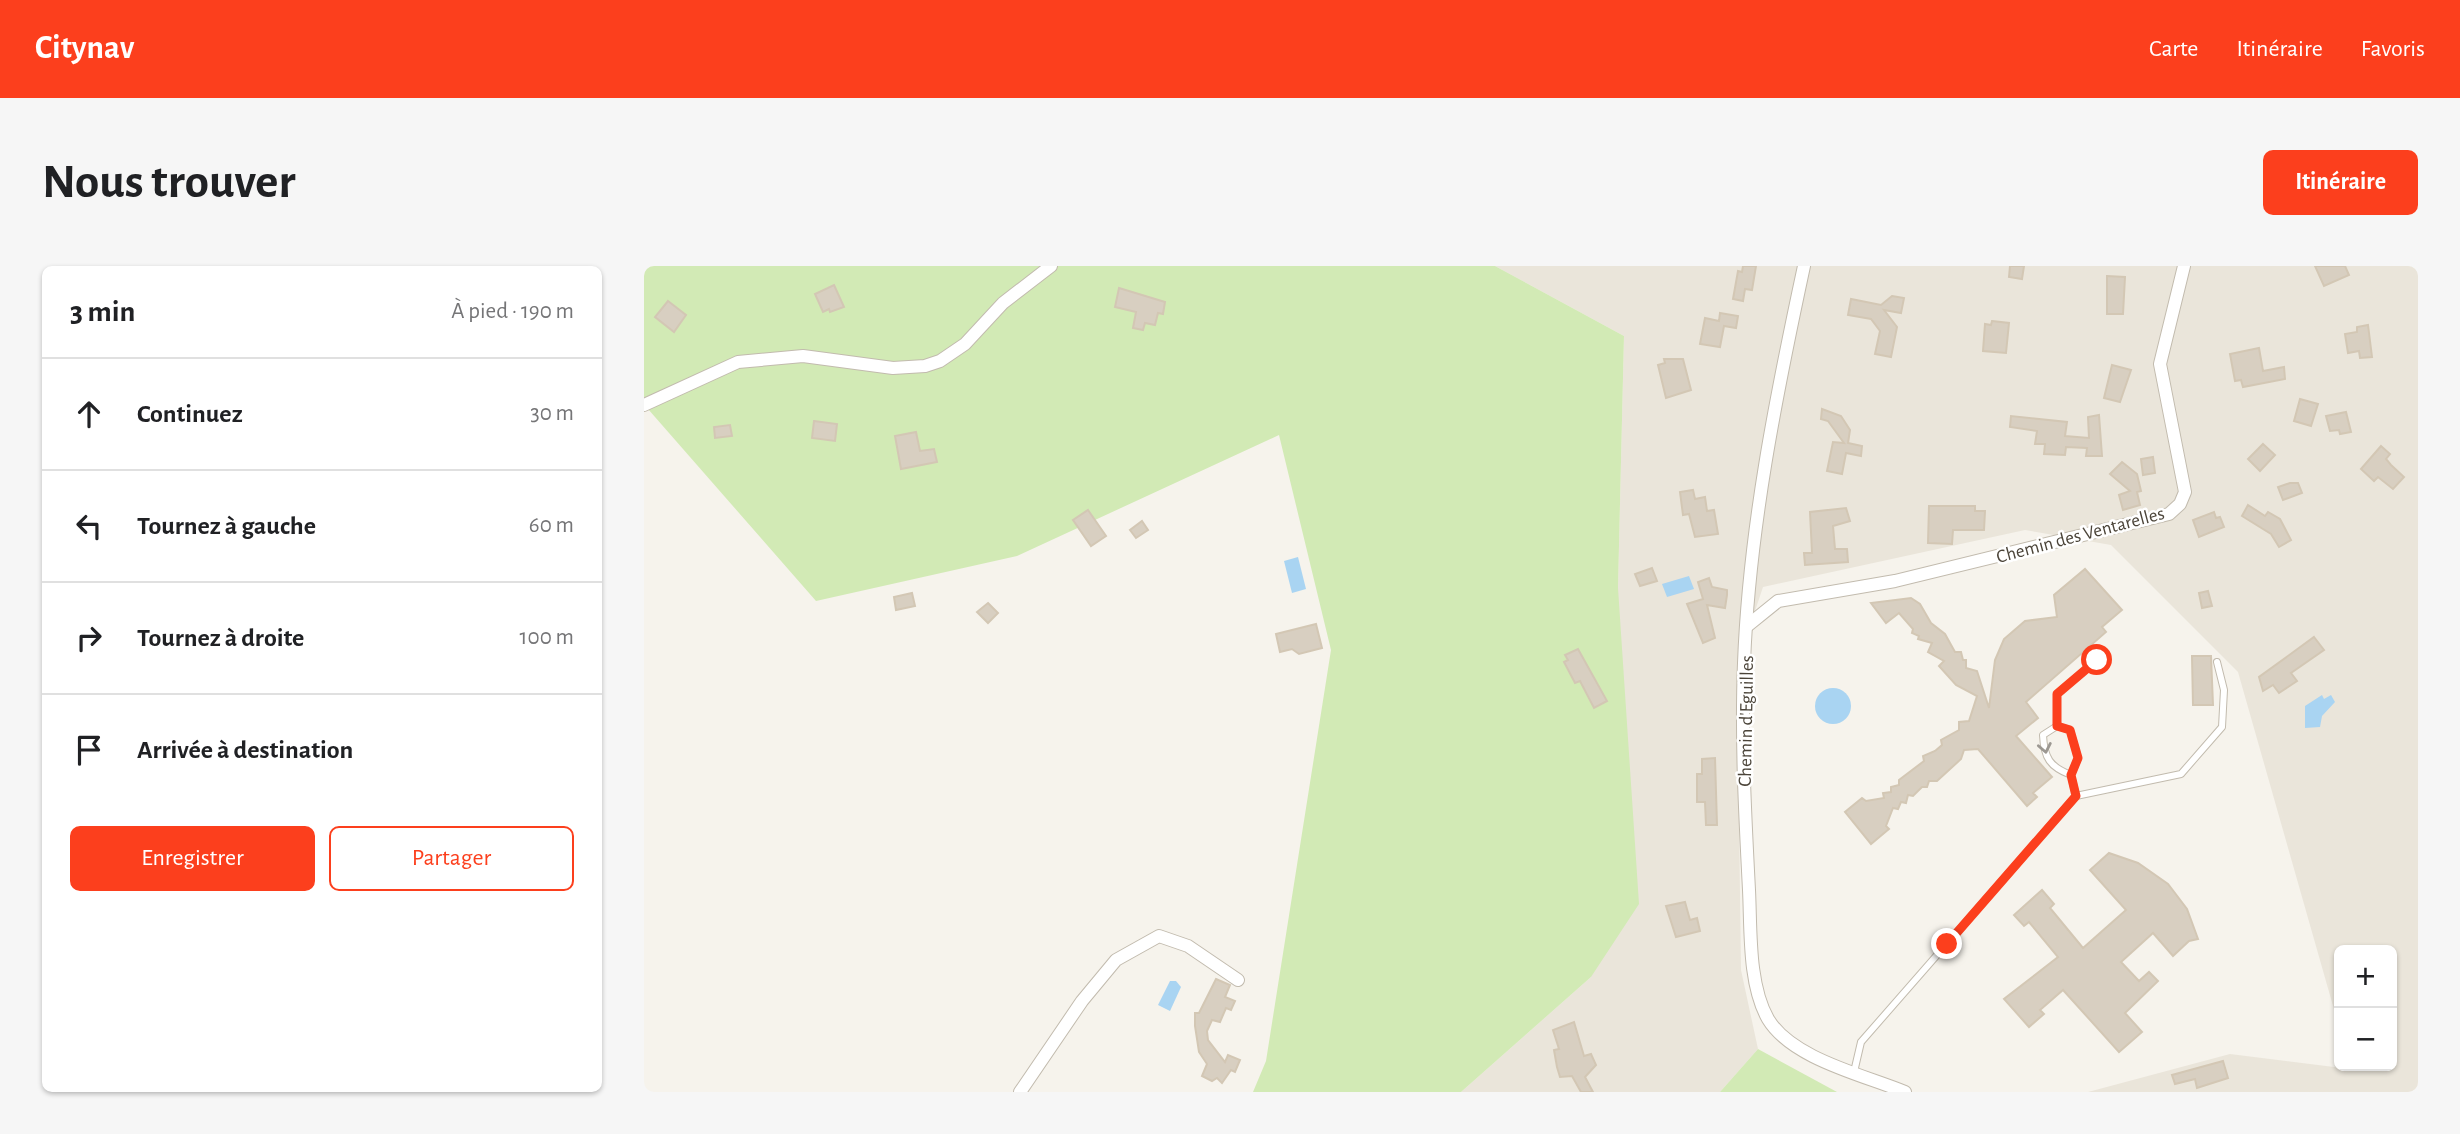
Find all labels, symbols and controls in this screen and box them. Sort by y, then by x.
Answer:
text: Citynav [35,32,134,65]
text: Carte [2149,37,2198,61]
text: Itinéraire [2236,37,2323,61]
text: Favoris [2361,37,2425,61]
button: Itinéraire [2263,150,2418,215]
text: Nous trouver [42,158,296,207]
text: 3 min [70,297,135,327]
text: À pied · 190 m [451,300,574,323]
icon: ahead [70,395,108,433]
text: Continuez [137,401,243,427]
text: 30 m [530,402,574,425]
street label: Chemin des Ventarelles [1994,504,2166,567]
icon: left [70,507,108,545]
text: Tournez à gauche [137,513,316,539]
text: 60 m [529,514,574,537]
icon: right [70,619,108,657]
text: Tournez à droite [137,625,304,651]
text: 100 m [520,626,574,649]
route start [2081,644,2112,675]
street label: Chemin d'Eguilles [1736,655,1757,787]
icon: arrive [70,731,108,769]
text: Arrivée à destination [137,737,353,763]
one-way arrow [2037,741,2052,753]
button: Enregistrer [70,826,315,891]
button: Partager [329,826,574,891]
route end [1931,928,1962,959]
map controls [2334,945,2397,1071]
button: + [2334,945,2397,1008]
button: − [2334,1008,2397,1071]

